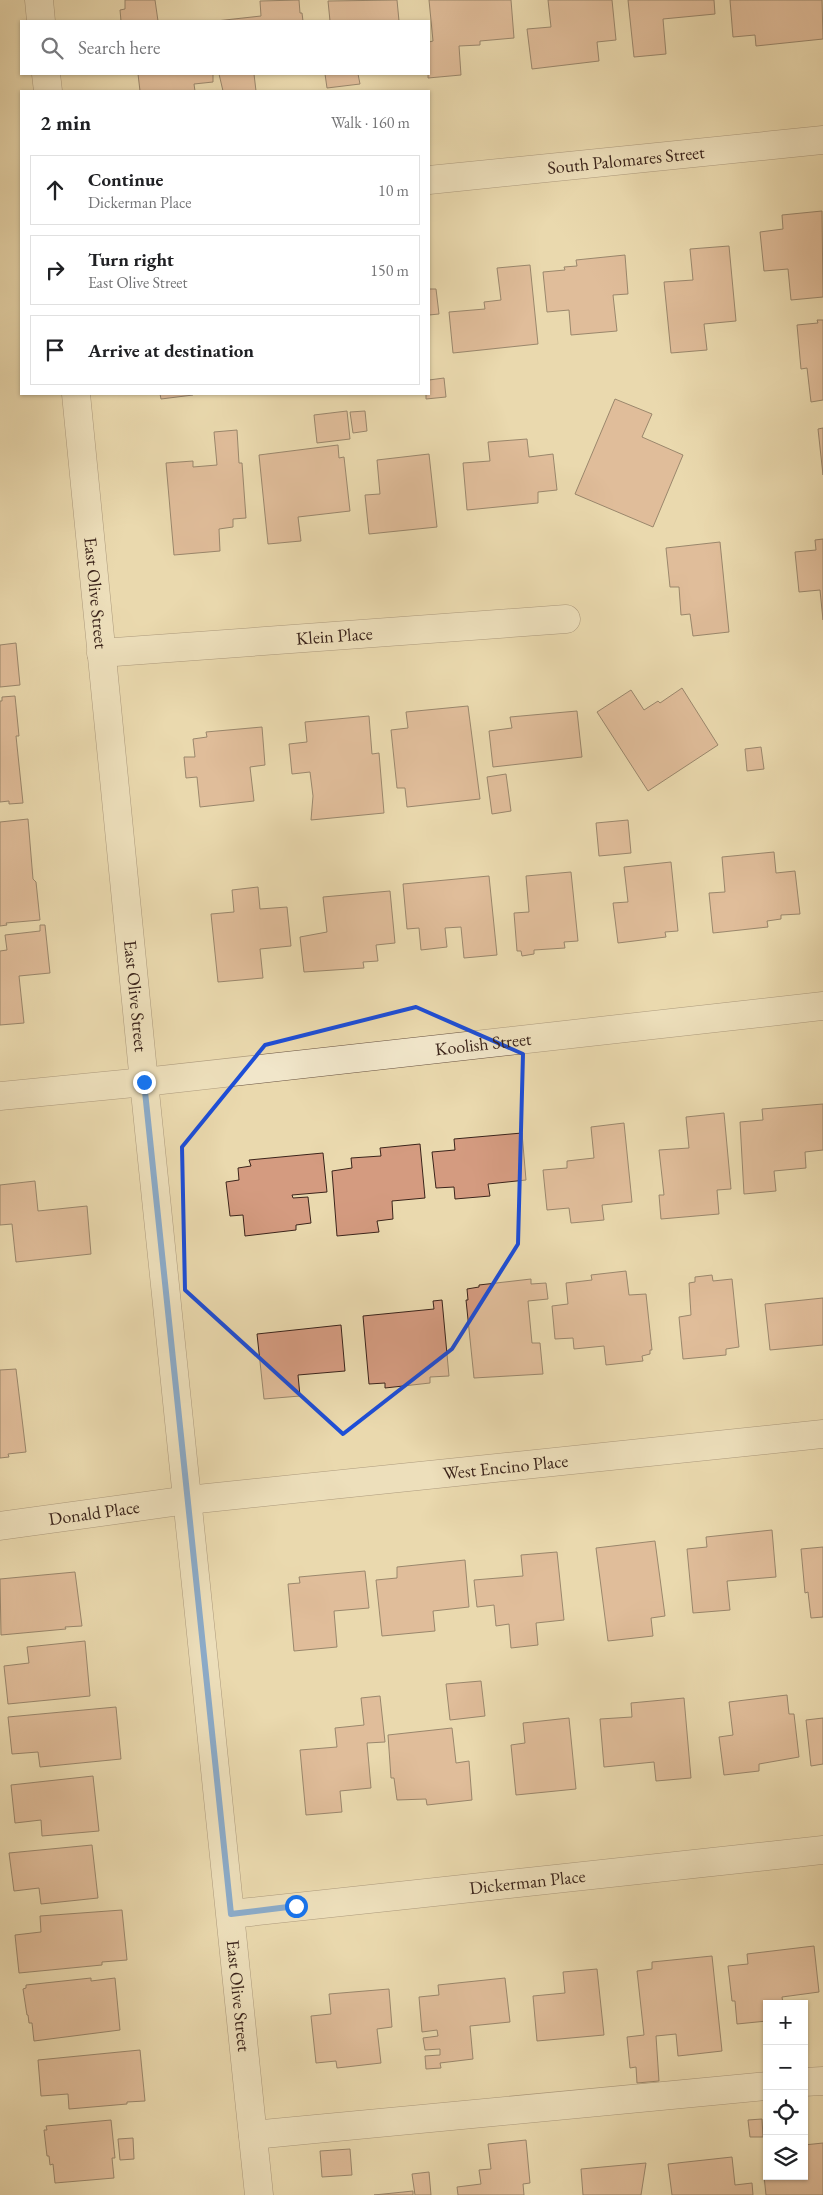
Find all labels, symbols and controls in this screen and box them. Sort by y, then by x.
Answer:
search box [20,20,430,75]
icon: search [38,34,66,62]
text: Search here [78,35,160,60]
text: 2 min [40,109,91,136]
text: Walk · 160 m [331,112,410,133]
street label: South Palomares Street [546,140,706,179]
text: Continue [88,167,163,192]
icon: ahead [41,176,69,204]
text: 10 m [378,180,409,201]
text: Dickerman Place [88,192,192,213]
text: Turn right [88,247,174,272]
icon: right [41,256,69,284]
text: 150 m [370,260,409,281]
text: East Olive Street [88,272,188,293]
icon: arrive [41,336,69,364]
text: Arrive at destination [88,338,254,363]
street label: East Olive Street [79,536,113,650]
street label: Klein Place [295,621,373,650]
street label: East Olive Street [119,939,153,1053]
street label: Koolish Street [434,1027,533,1060]
route end [133,1071,156,1094]
street label: West Encino Place [442,1449,569,1484]
street label: Donald Place [47,1495,141,1530]
street label: Dickerman Place [468,1864,586,1899]
route start [285,1895,308,1918]
street label: East Olive Street [222,1939,256,2053]
map controls [763,2000,808,2180]
button: + [763,2000,808,2045]
button: − [763,2045,808,2090]
button: locate [763,2090,808,2135]
button: layers [763,2135,808,2180]

